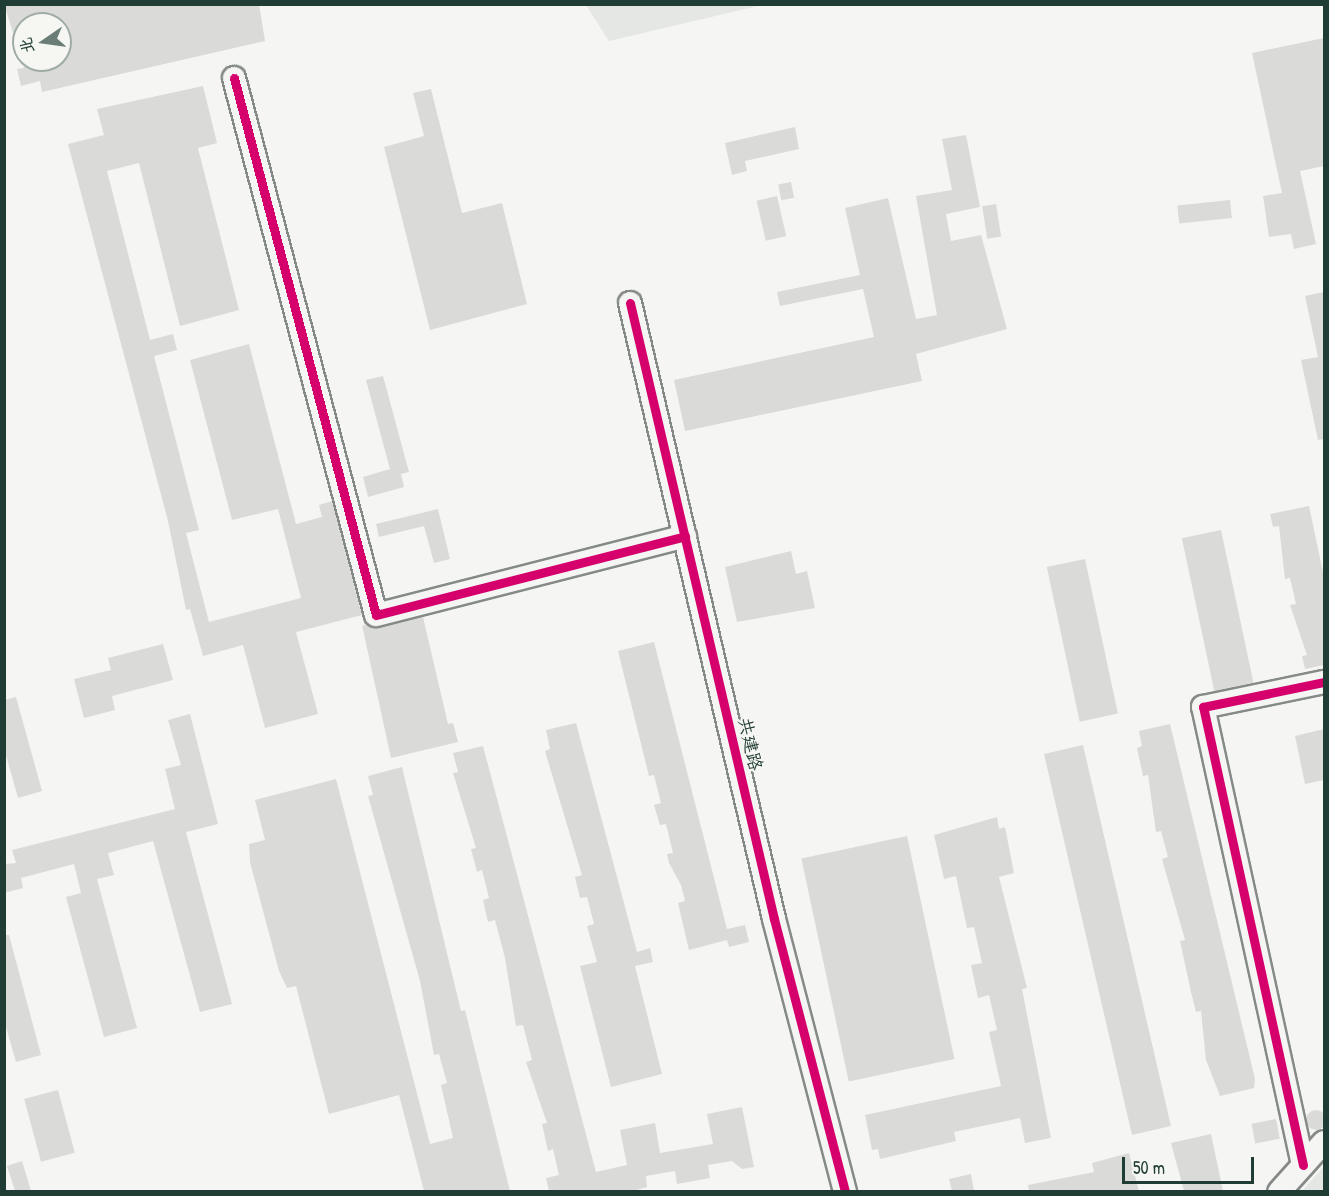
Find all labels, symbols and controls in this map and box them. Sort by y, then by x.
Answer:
north arrow [12,12,72,72]
text: 北 [14,35,39,56]
street label: 共建路 [733,715,767,773]
scale bar [1125,1145,1257,1183]
text: 50 m [1133,1155,1165,1180]

